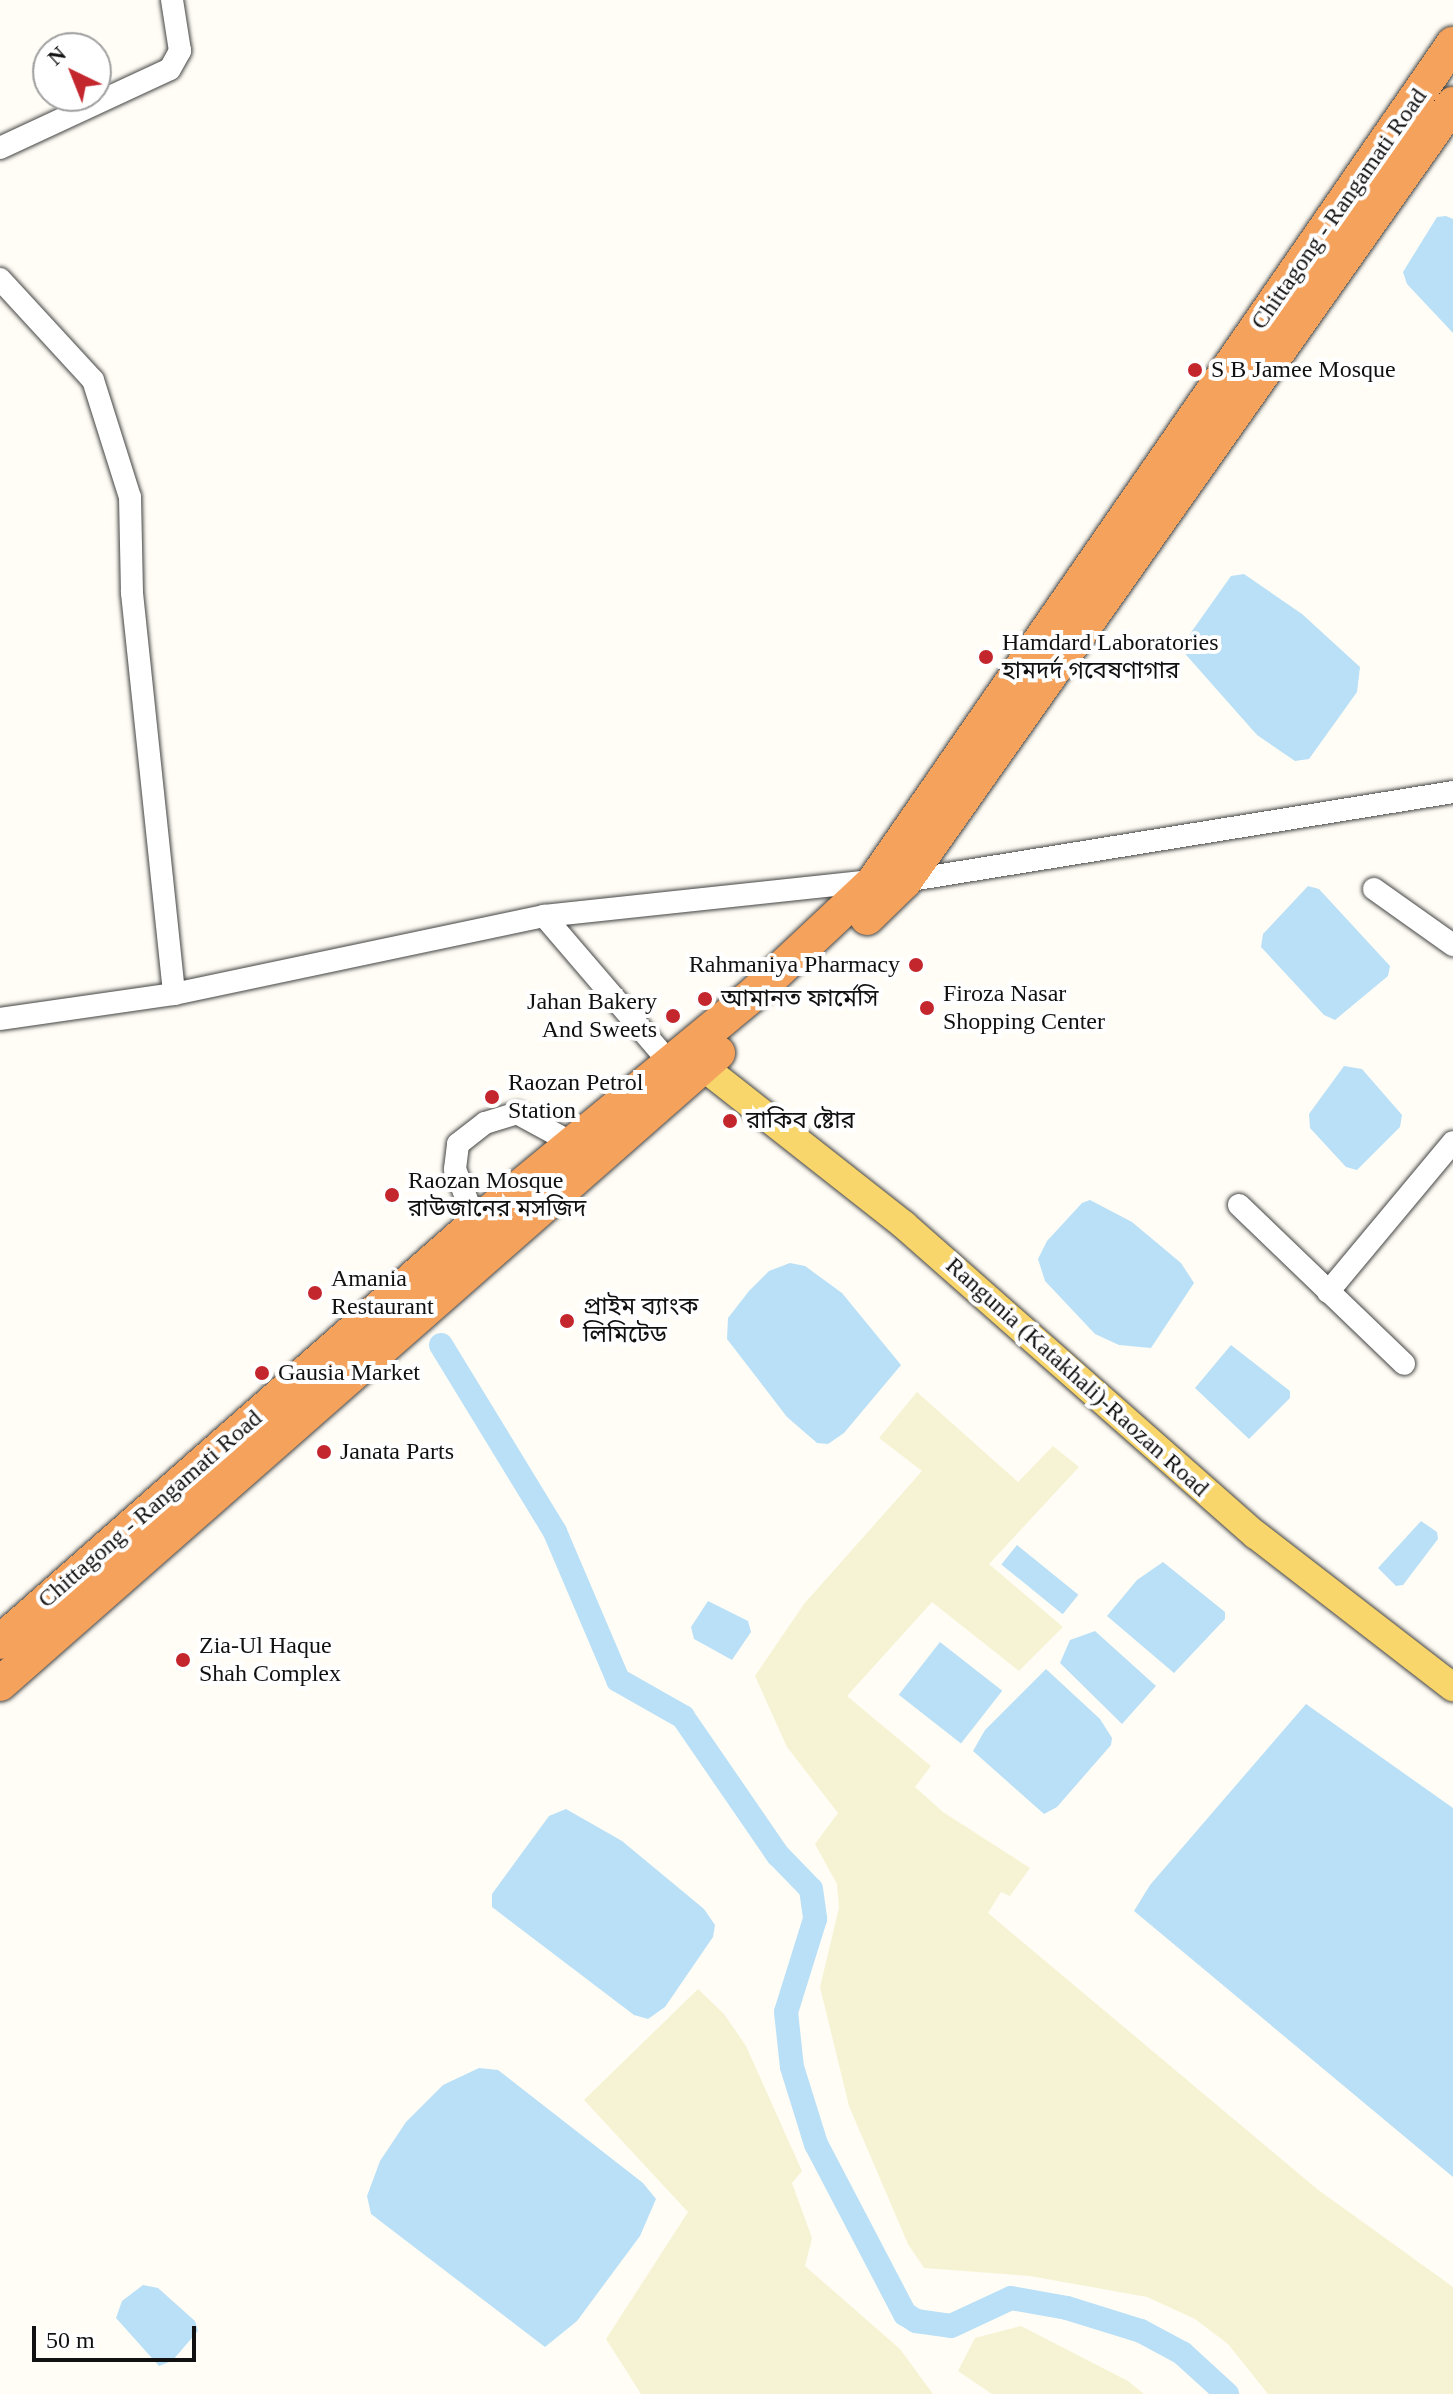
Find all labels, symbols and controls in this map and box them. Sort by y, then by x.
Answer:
north arrow [32,32,112,112]
text: N [42,41,71,70]
street label: Chittagong - Rangamati Road [1245,83,1433,335]
place label: S B Jamee Mosque [1211,356,1396,384]
marker: S B Jamee Mosque [1186,361,1204,379]
place label: Hamdard Laboratories হামদর্দ গবেষণাগার [1002,629,1219,685]
marker: Hamdard Laboratories হামদর্দ গবেষণাগার [977,648,995,666]
place label: Rahmaniya Pharmacy [689,951,900,979]
marker: Rahmaniya Pharmacy [907,956,925,974]
place label: Firoza Nasar Shopping Center [943,980,1105,1036]
place label: আমানত ফার্মেসি [721,985,878,1013]
place label: Jahan Bakery And Sweets [527,988,657,1044]
marker: আমানত ফার্মেসি [696,990,714,1008]
marker: Firoza Nasar Shopping Center [918,999,936,1017]
marker: Jahan Bakery And Sweets [664,1007,682,1025]
place label: Raozan Petrol Station [508,1069,643,1125]
marker: Raozan Petrol Station [483,1088,501,1106]
place label: রাকিব ষ্টোর [746,1107,855,1135]
marker: রাকিব ষ্টোর [721,1112,739,1130]
place label: Raozan Mosque রাউজানের মসজিদ [408,1167,586,1223]
marker: Raozan Mosque রাউজানের মসজিদ [383,1186,401,1204]
street label: Rangunia (Katakhali)-Raozan Road [940,1251,1214,1503]
place label: Amania Restaurant [331,1265,434,1321]
marker: Amania Restaurant [306,1284,324,1302]
place label: প্রাইম ব্যাংক লিমিটেড [583,1293,698,1349]
marker: প্রাইম ব্যাংক লিমিটেড [558,1312,576,1330]
place label: Gausia Market [278,1359,420,1387]
marker: Gausia Market [253,1364,271,1382]
street label: Chittagong - Rangamati Road [32,1404,268,1614]
place label: Janata Parts [340,1438,454,1466]
marker: Janata Parts [315,1443,333,1461]
place label: Zia-Ul Haque Shah Complex [199,1632,341,1688]
marker: Zia-Ul Haque Shah Complex [174,1651,192,1669]
scale bar [36,2310,200,2360]
text: 50 m [46,2327,95,2353]

